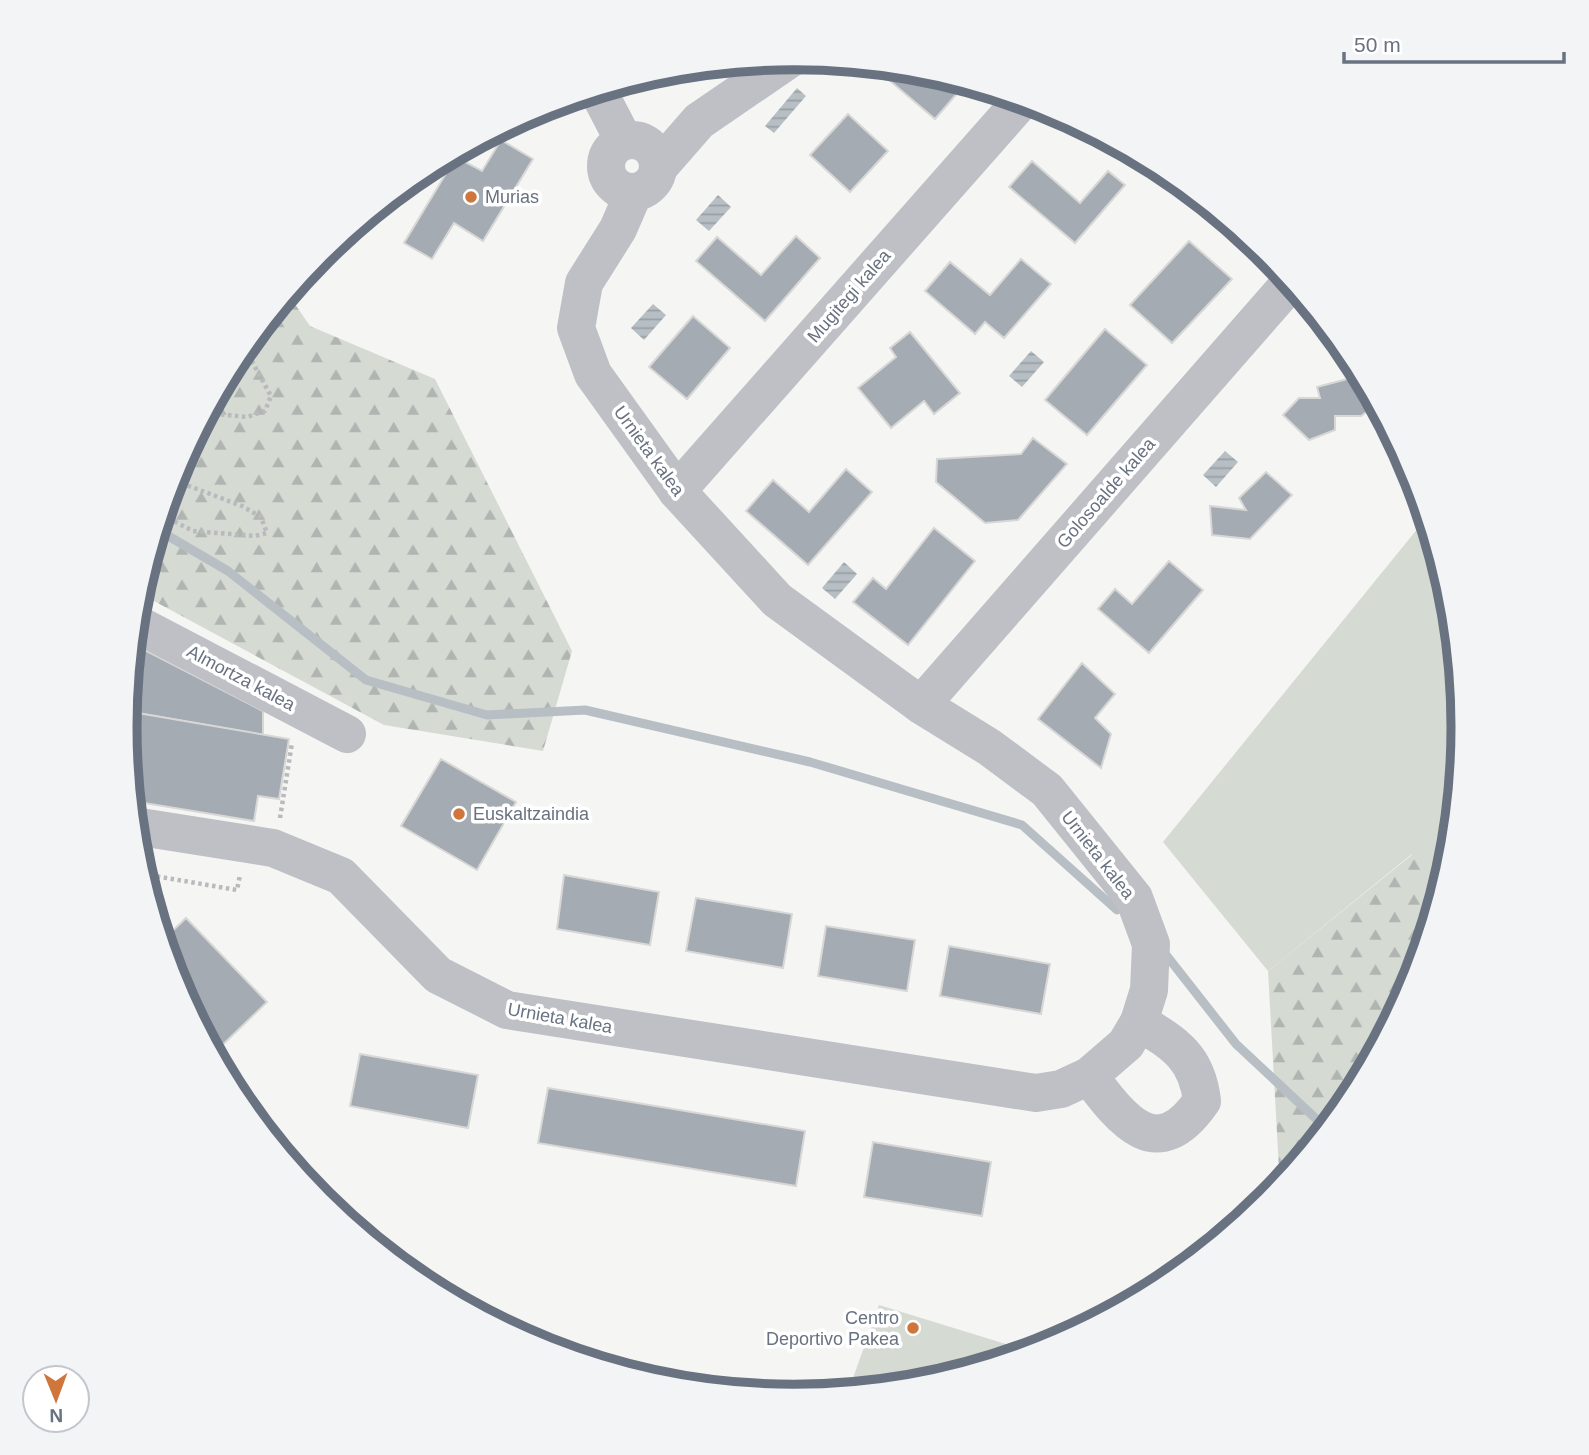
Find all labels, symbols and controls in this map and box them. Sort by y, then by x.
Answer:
scale bar [1344,21,1564,65]
text: 50 m [1354,33,1401,56]
place label: Murias [485,187,539,207]
marker: Murias [463,189,479,205]
street label: Mugitegi kalea [803,245,895,346]
street label: Urnieta kalea [610,402,689,501]
street label: Golosoalde kalea [1053,433,1160,552]
street label: Almortza kalea [184,641,299,715]
place label: Euskaltzaindia [473,804,590,824]
marker: Euskaltzaindia [451,806,467,822]
street label: Urnieta kalea [1057,807,1139,904]
street label: Urnieta kalea [506,999,615,1037]
place label: Centro Deportivo Pakea [766,1308,900,1349]
marker: Centro Deportivo Pakea [905,1320,921,1336]
north arrow [21,1364,91,1434]
text: N [49,1405,63,1426]

